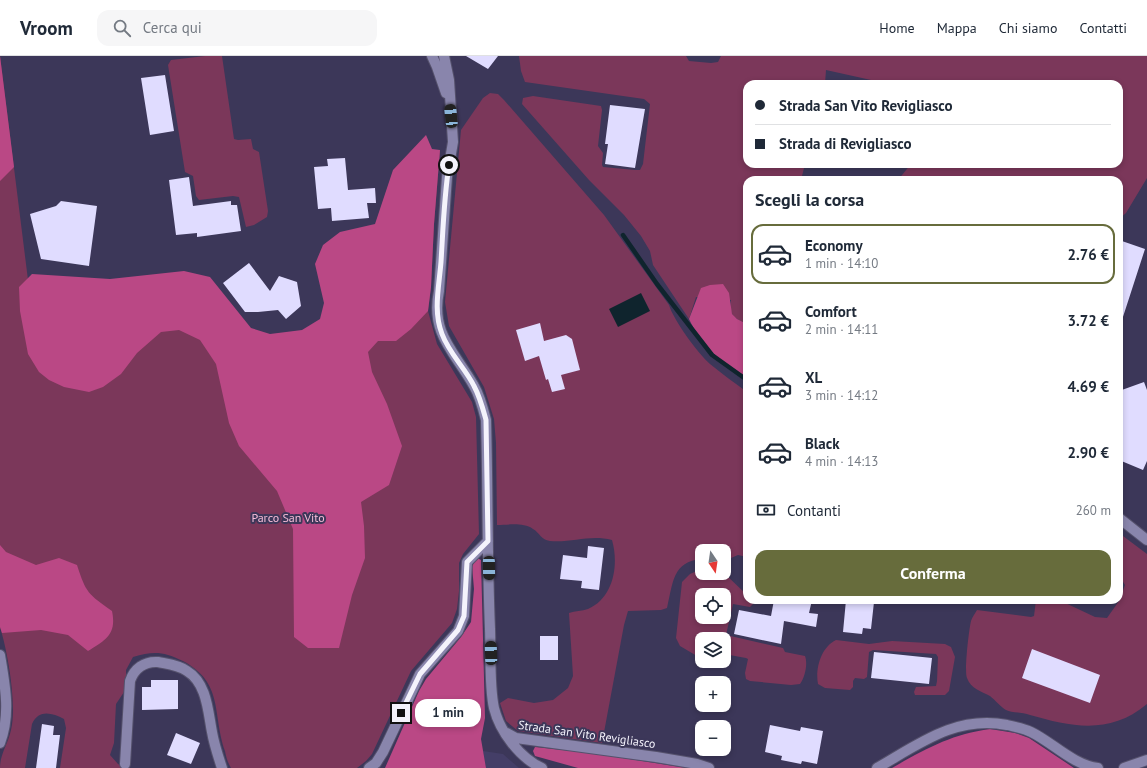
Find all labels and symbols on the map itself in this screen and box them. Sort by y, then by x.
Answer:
car [444,103,458,129]
route start [440,156,458,174]
park label: Parco San Vito [251,510,325,525]
north arrow [695,544,731,580]
car [483,556,495,580]
car [485,641,497,665]
callout: 1 min [415,699,481,727]
route end [392,704,410,722]
street label: Strada San Vito Revigliasco [517,717,657,751]

